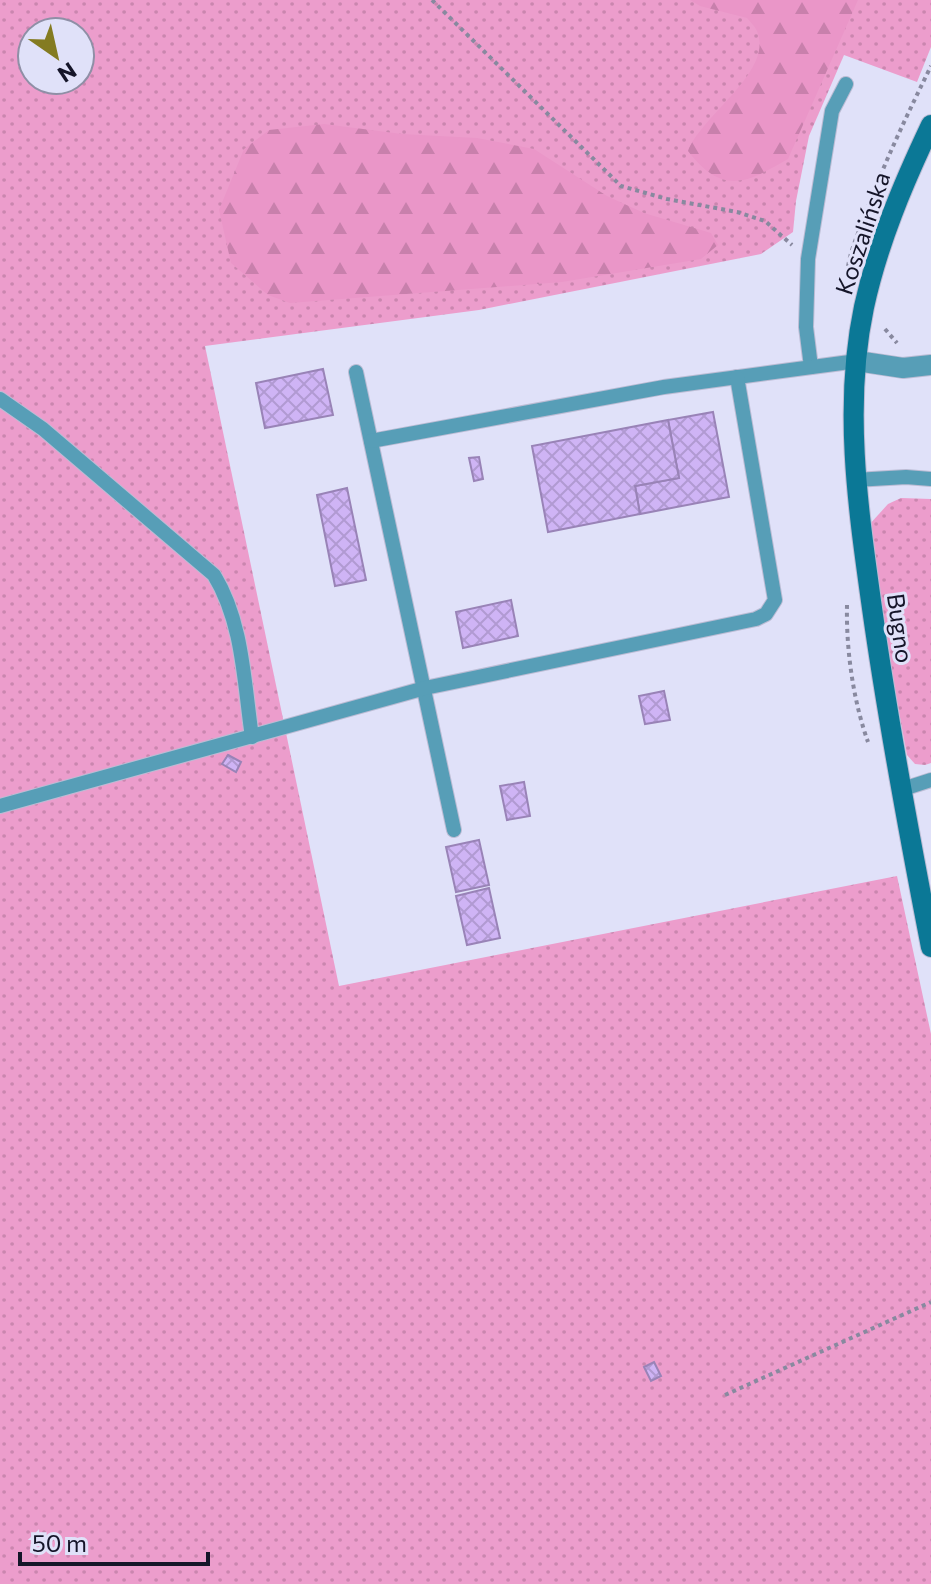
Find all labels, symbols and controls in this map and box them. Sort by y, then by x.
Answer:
north arrow [16,16,96,96]
text: N [53,57,82,89]
street label: Koszalińska [829,168,895,298]
street label: Bugno [882,591,920,665]
scale bar [20,1516,208,1566]
text: 50 m [32,1528,87,1557]

